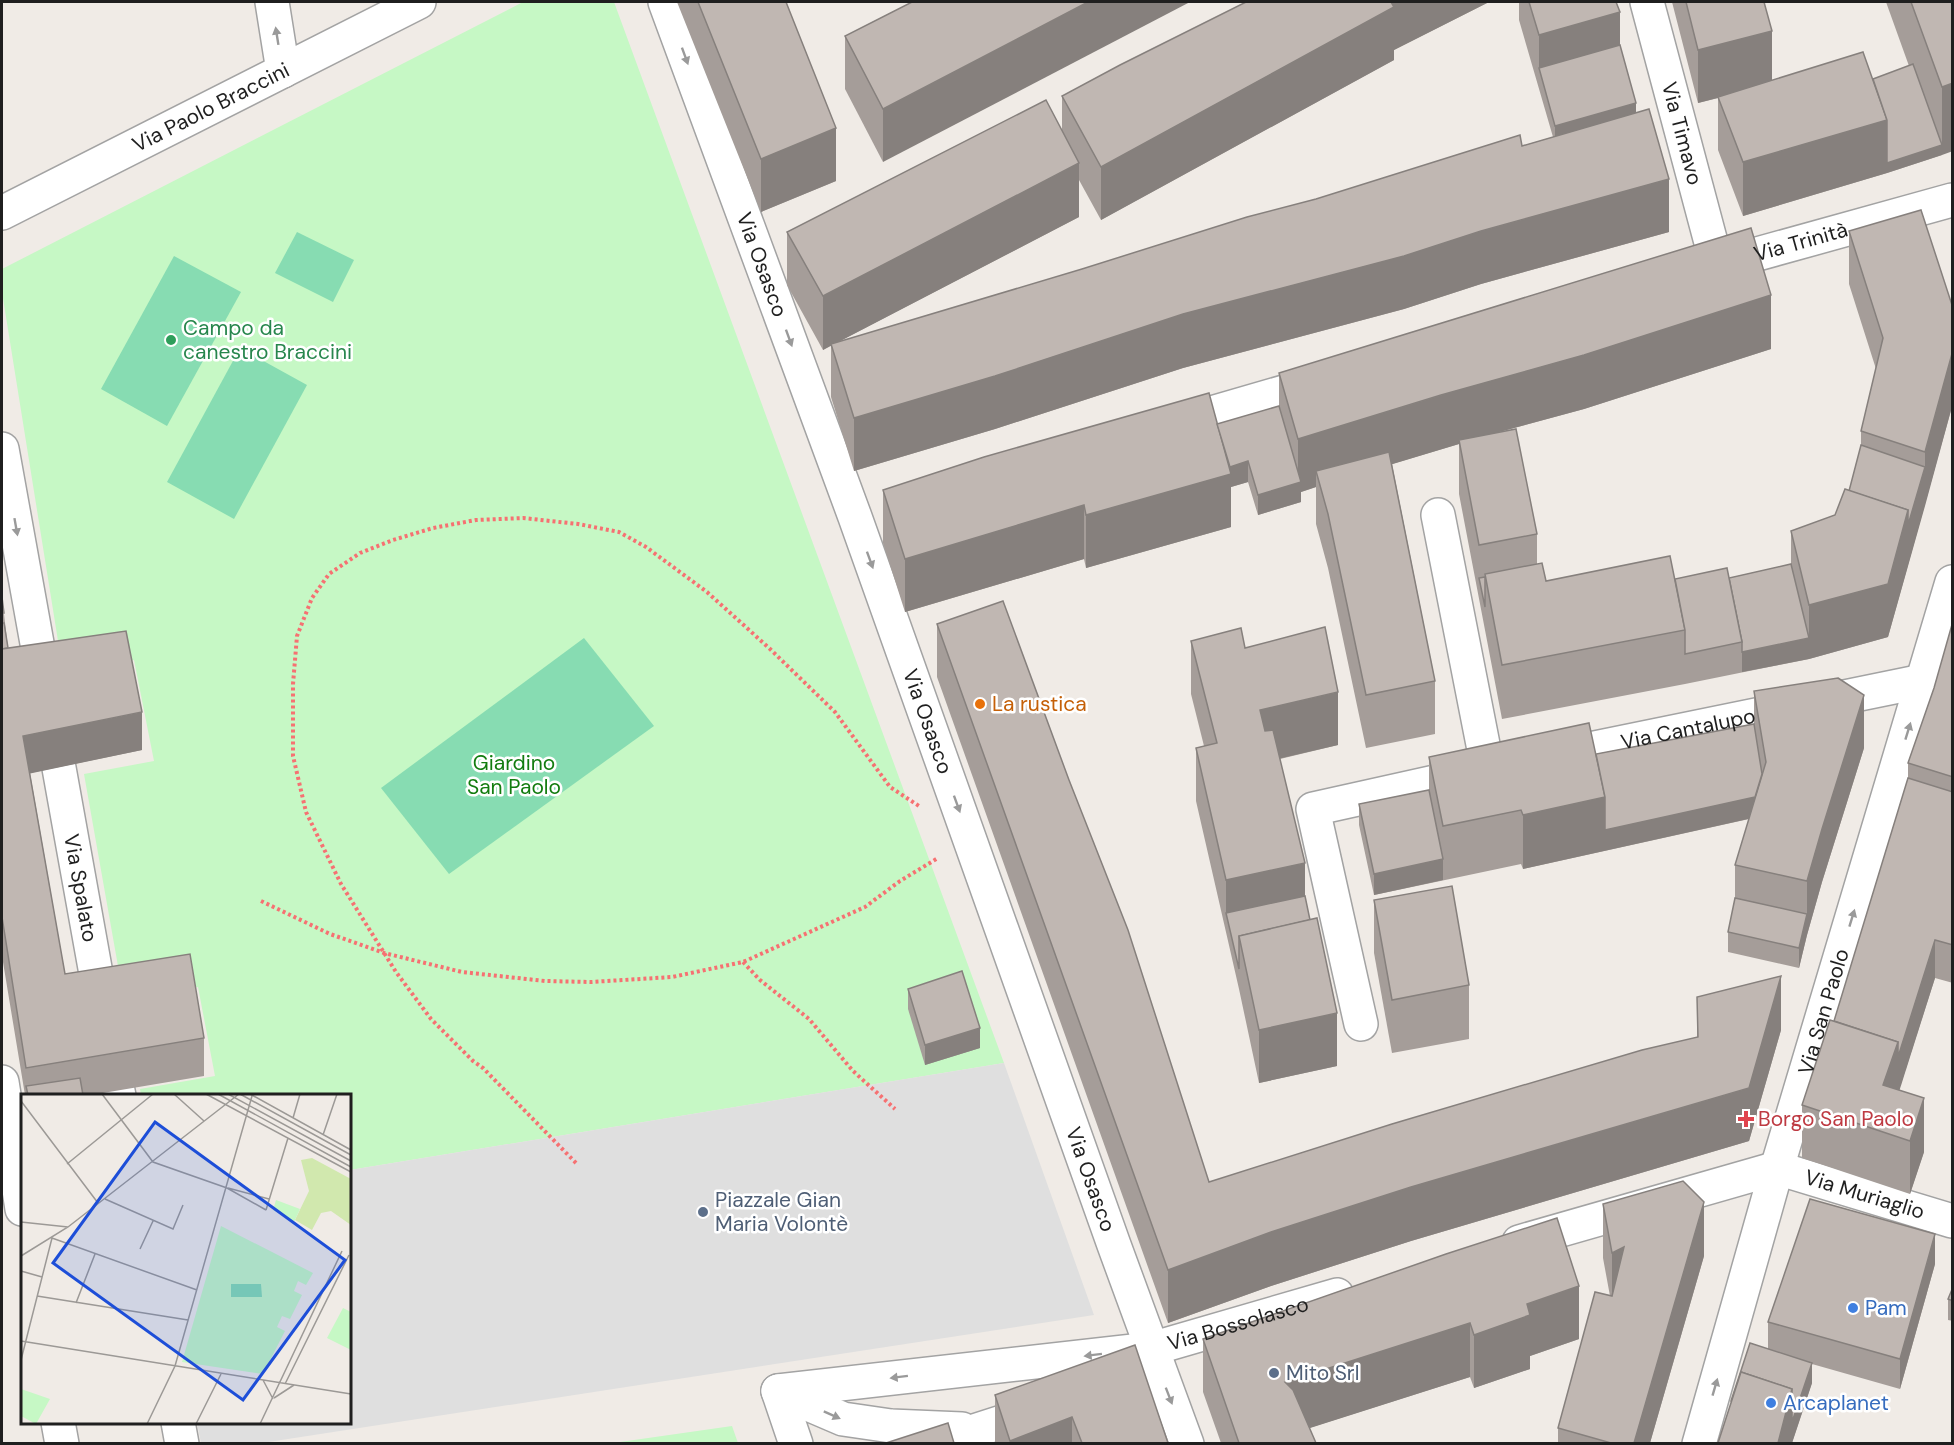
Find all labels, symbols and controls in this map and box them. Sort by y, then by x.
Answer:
one-way arrow [273,27,282,46]
one-way arrow [681,47,691,65]
street label: Via Paolo Braccini [127,56,294,159]
street label: Via Timavo [1655,79,1709,188]
street label: Via Osasco [730,209,794,321]
street label: Via Trinità [1751,216,1851,268]
place label: Campo da canestro Braccini [183,314,352,366]
one-way arrow [785,329,795,347]
marker: Campo da canestro Braccini [164,333,178,347]
one-way arrow [12,518,21,537]
one-way arrow [866,552,876,570]
street label: Via Osasco [896,665,959,778]
place label: La rustica [992,690,1087,718]
marker: La rustica [973,697,987,711]
street label: Via Cantalupo [1618,702,1758,756]
one-way arrow [1904,722,1913,740]
park label: Giardino San Paolo [467,749,561,801]
one-way arrow [952,795,962,813]
street label: Via Spalato [57,832,104,944]
one-way arrow [1848,909,1857,927]
street label: Via San Paolo [1792,945,1856,1078]
inset map [21,1094,351,1424]
place label: Borgo San Paolo [1758,1105,1914,1133]
marker: Borgo San Paolo [1739,1112,1753,1126]
street label: Via Osasco [1059,1123,1122,1236]
street label: Via Muriaglio [1801,1163,1928,1226]
place label: Piazzale Gian Maria Volontè [715,1186,848,1238]
marker: Piazzale Gian Maria Volontè [696,1205,710,1219]
street label: Via Bossolasco [1164,1290,1312,1358]
place label: Pam [1865,1294,1907,1322]
marker: Pam [1846,1301,1860,1315]
one-way arrow [1083,1350,1102,1360]
place label: Mito Srl [1286,1359,1359,1387]
marker: Mito Srl [1267,1366,1281,1380]
one-way arrow [890,1373,909,1382]
one-way arrow [1711,1378,1720,1396]
one-way arrow [1165,1387,1174,1405]
place label: Arcaplanet [1783,1389,1889,1417]
marker: Arcaplanet [1764,1396,1778,1410]
one-way arrow [823,1410,841,1420]

